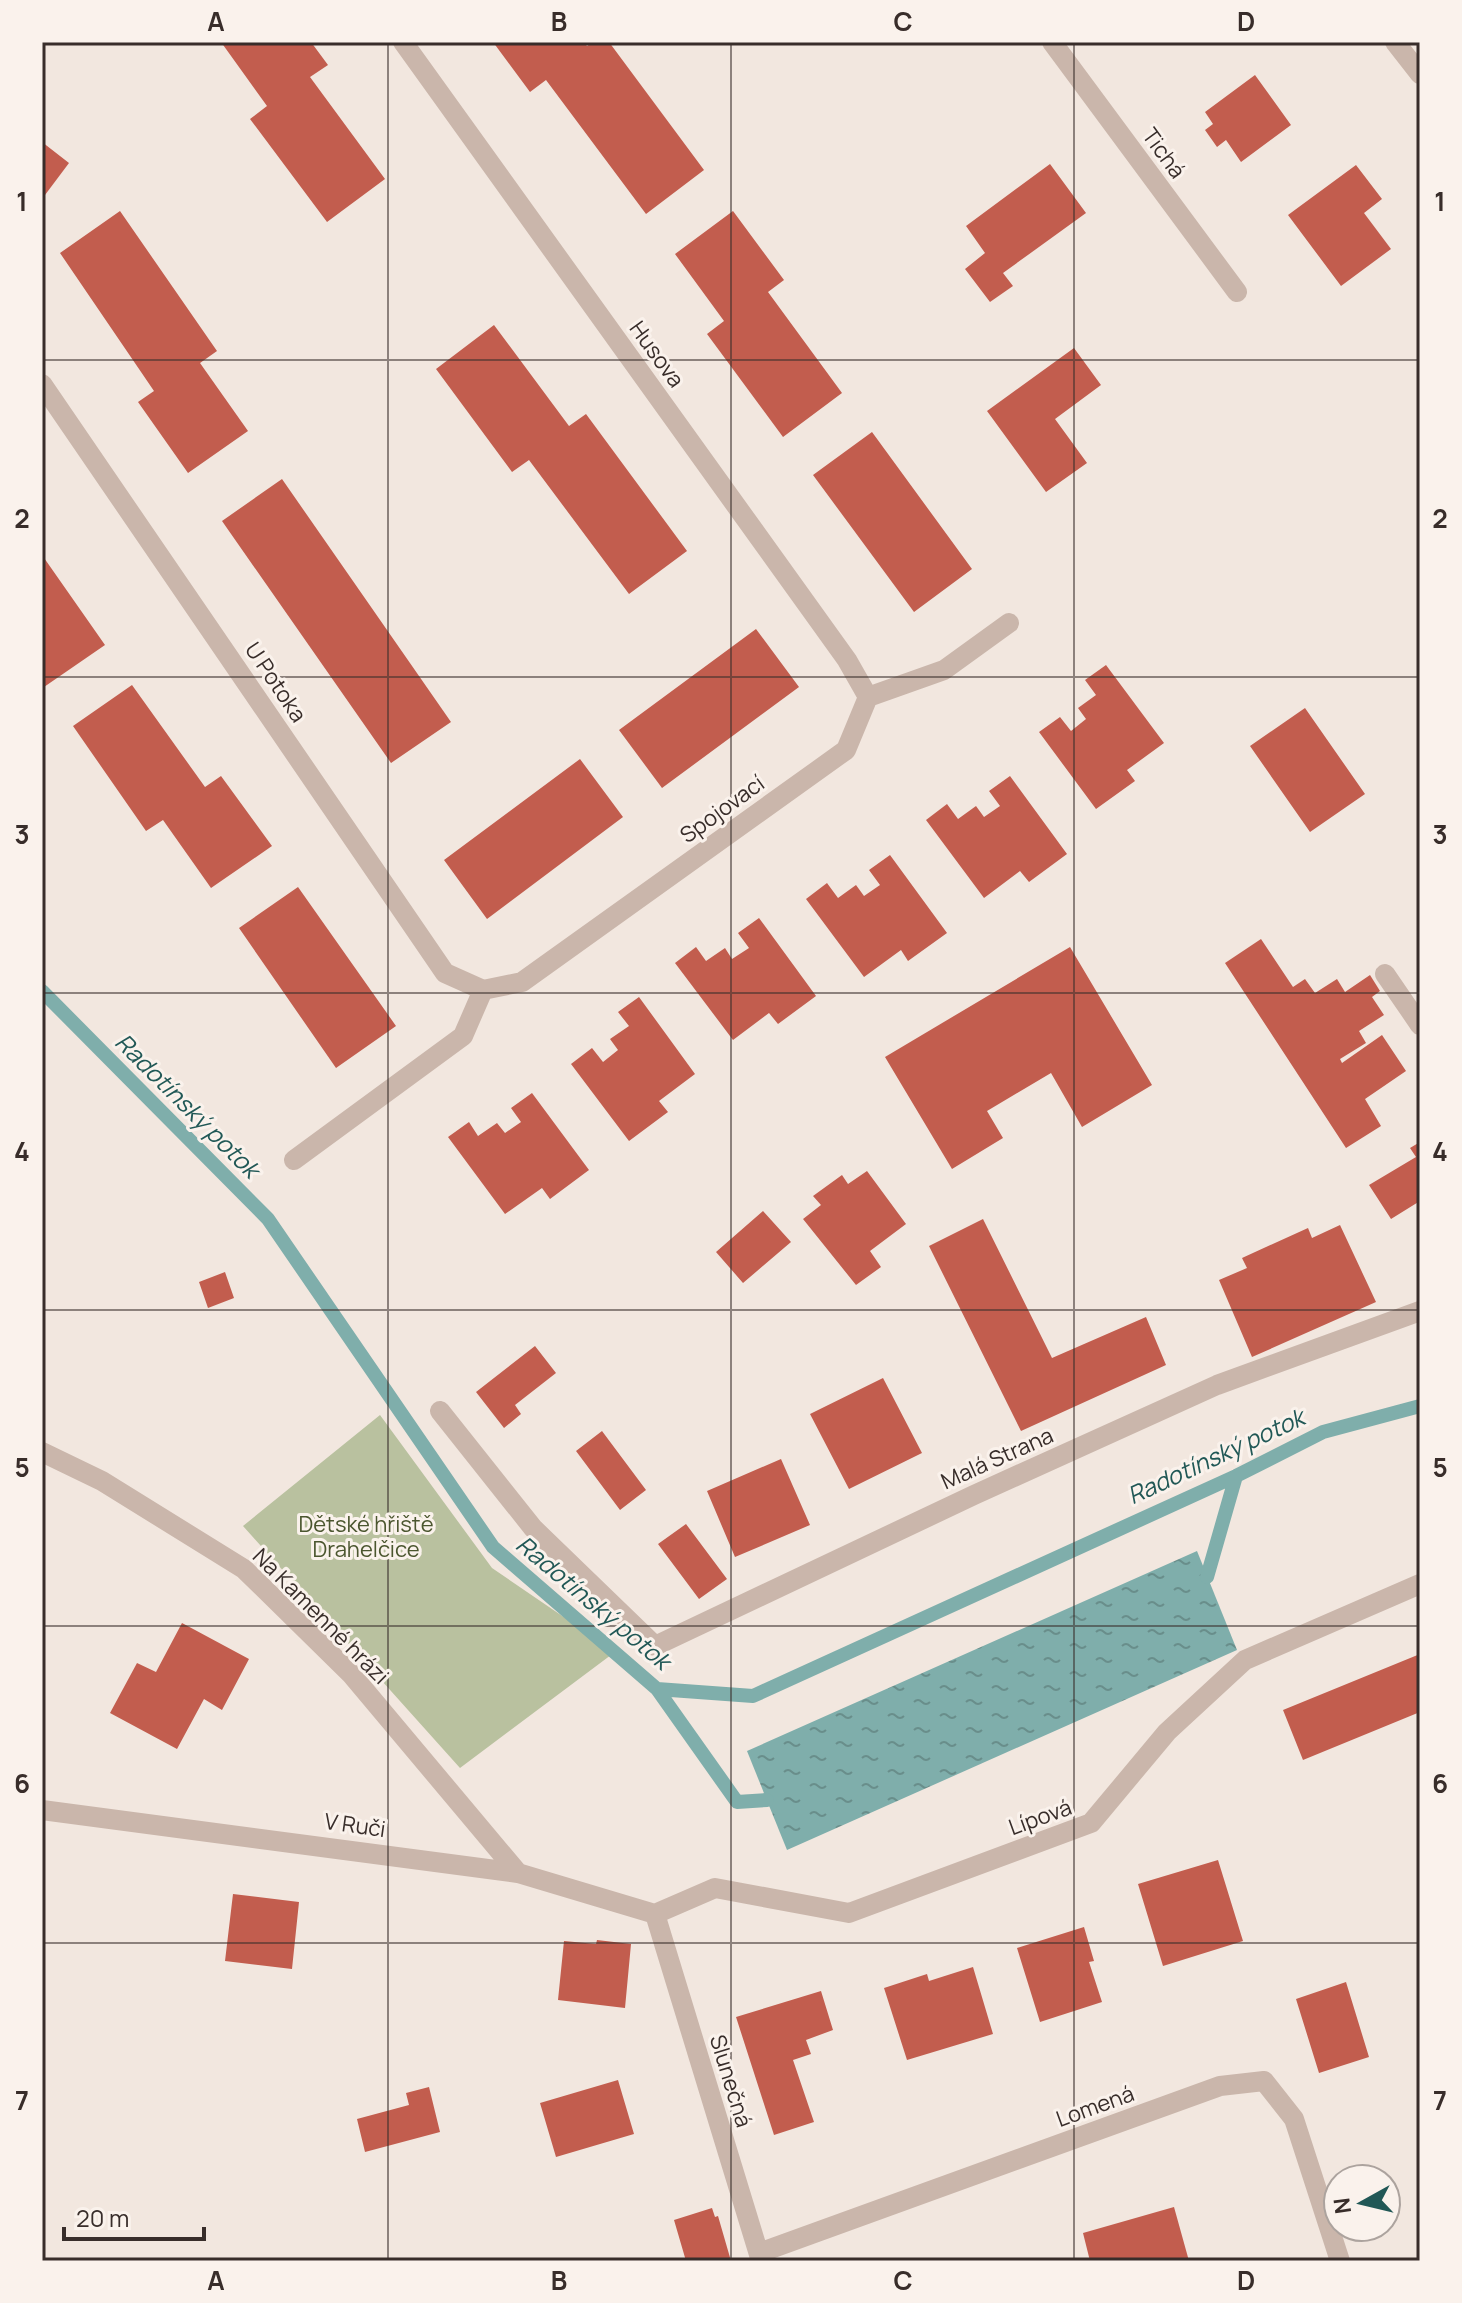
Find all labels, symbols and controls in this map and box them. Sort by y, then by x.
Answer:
text: A [207,3,225,39]
text: B [551,3,567,39]
text: C [893,3,913,39]
text: D [1237,3,1255,39]
street label: Tichá [1135,122,1193,184]
text: 1 [16,183,28,219]
text: 1 [1434,183,1446,219]
street label: Husova [623,315,691,393]
text: 2 [14,500,30,536]
text: 2 [1432,500,1448,536]
street label: U Potoka [238,636,314,728]
street label: Spojovací [674,768,770,850]
text: 3 [14,816,30,852]
text: 3 [1432,816,1448,852]
water label: Radotínský potok [109,1025,270,1187]
text: 4 [14,1133,30,1169]
text: 4 [1432,1133,1448,1169]
water label: Radotínský potok [1121,1399,1312,1511]
street label: Malá Strana [936,1420,1058,1496]
text: 5 [14,1449,30,1485]
text: 5 [1432,1449,1448,1485]
park label: Dětské hřiště Drahelčice [298,1509,434,1564]
water label: Radotínský potok [510,1528,680,1678]
street label: Na Kamenné hrázi [246,1541,396,1691]
text: 6 [14,1765,30,1801]
text: 6 [1432,1765,1448,1801]
street label: Lípová [1004,1792,1076,1842]
street label: V Ruči [322,1806,388,1844]
street label: Slunečná [703,2031,759,2131]
street label: Lomená [1052,2078,1138,2134]
text: 7 [15,2082,29,2118]
text: 7 [1433,2082,1447,2118]
north arrow [1322,2163,1402,2243]
scale bar [64,2191,204,2241]
text: N [1326,2196,1358,2216]
text: 20 m [76,2201,129,2234]
text: A [207,2262,225,2298]
text: B [551,2262,567,2298]
text: C [893,2262,913,2298]
text: D [1237,2262,1255,2298]

